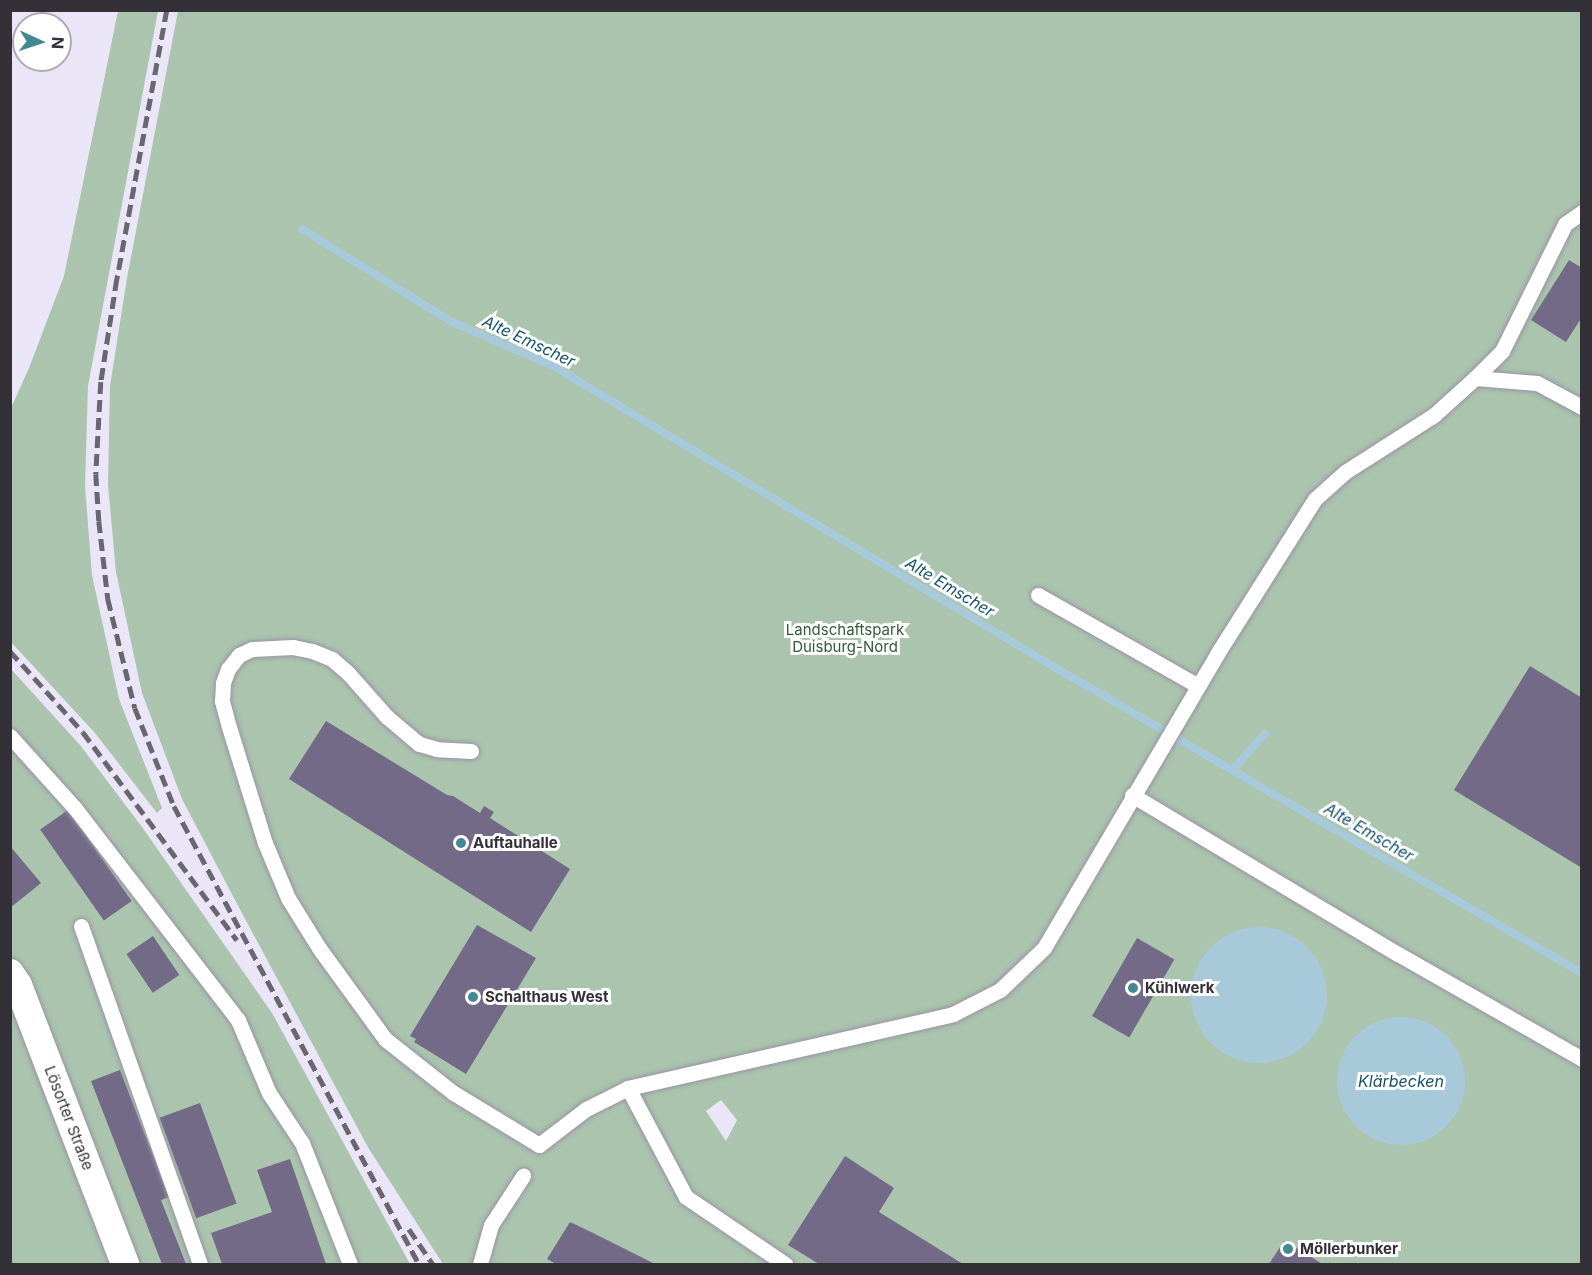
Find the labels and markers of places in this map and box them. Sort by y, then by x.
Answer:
place label: Auftauhalle [473,834,558,852]
marker: Auftauhalle [454,836,468,850]
place label: Kühlwerk [1145,979,1215,997]
marker: Kühlwerk [1126,981,1140,995]
place label: Schalthaus West [485,988,608,1006]
marker: Schalthaus West [466,990,480,1004]
place label: Möllerbunker [1300,1240,1398,1258]
marker: Möllerbunker [1281,1242,1295,1256]

